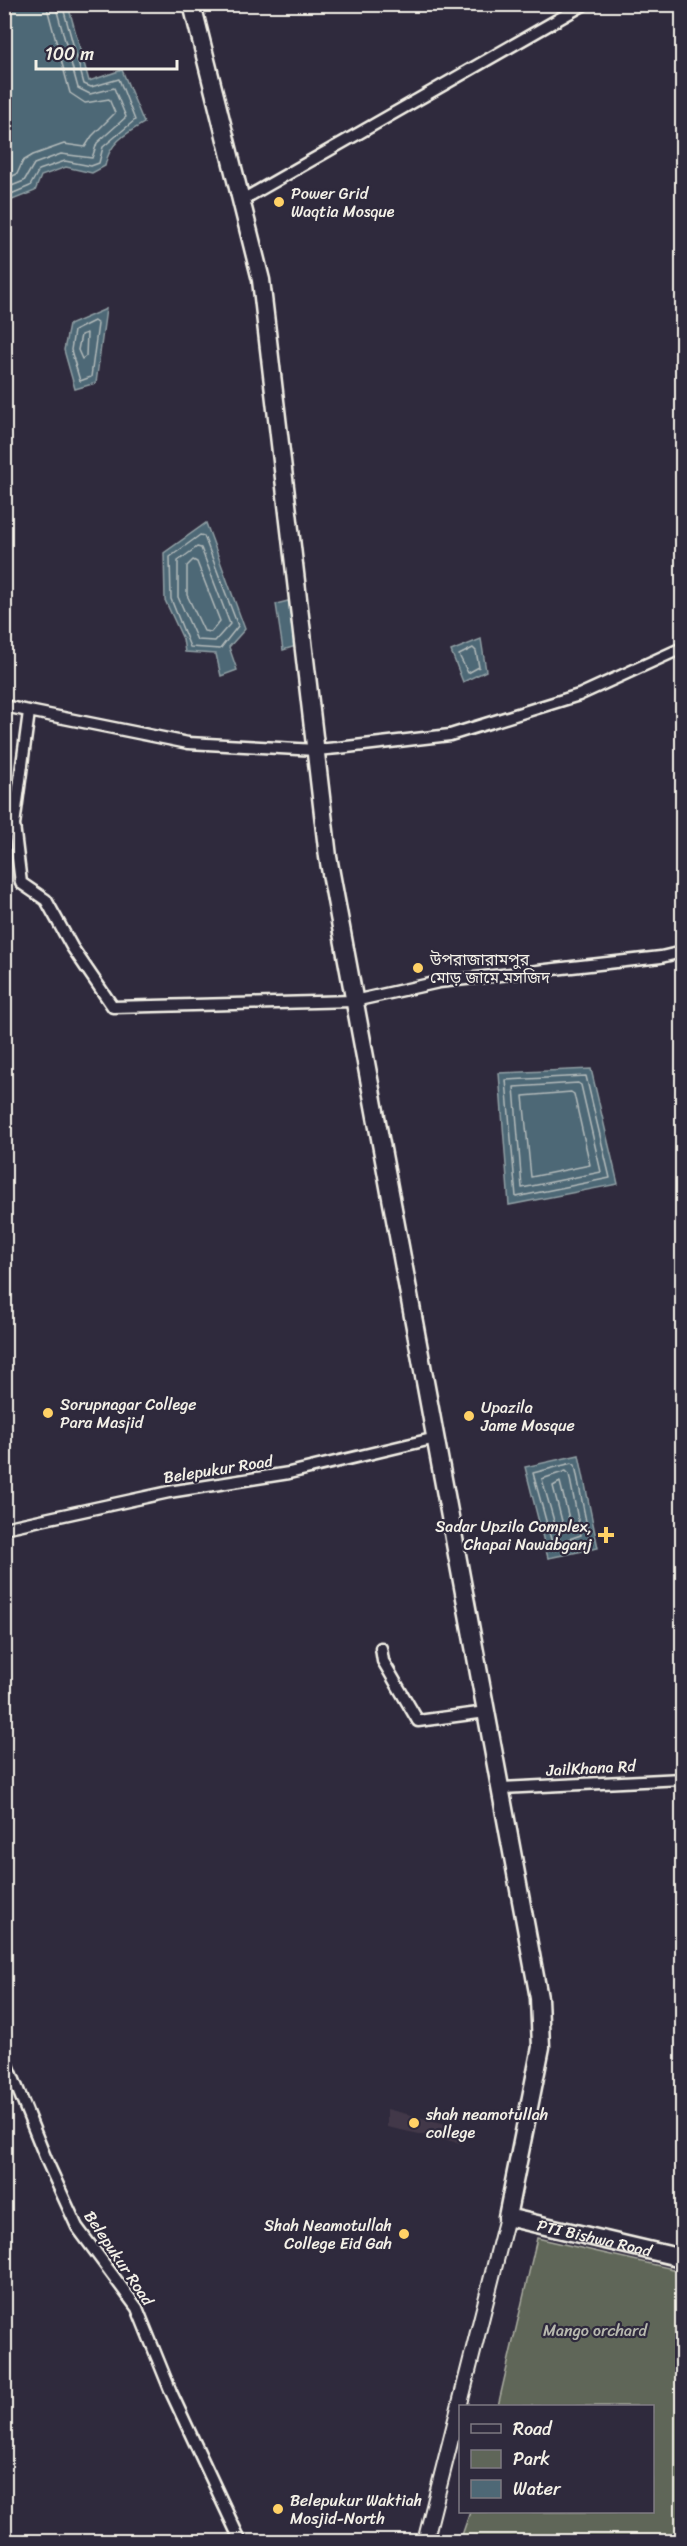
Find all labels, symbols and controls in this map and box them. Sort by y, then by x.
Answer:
scale bar [36,33,177,71]
text: 100 m [45,38,94,70]
place label: Power Grid Waqtia Mosque [291,179,395,226]
marker: Power Grid Waqtia Mosque [272,195,286,209]
place label: উপরাজারামপুর মোড় জামে মসজিদ [429,945,551,992]
marker: উপরাজারামপুর মোড় জামে মসজিদ [411,961,425,975]
place label: Sorupnagar College Para Masjid [60,1390,197,1437]
place label: Upazila Jame Mosque [480,1393,575,1440]
marker: Sorupnagar College Para Masjid [41,1406,55,1420]
marker: Upazila Jame Mosque [462,1409,476,1423]
street label: Belepukur Road [161,1446,276,1492]
place label: Sadar Upzila Complex, Chapai Nawabganj [435,1512,593,1559]
marker: Sadar Upzila Complex, Chapai Nawabganj [597,1526,615,1544]
street label: JailKhana Rd [545,1751,638,1785]
place label: shah neamotullah college [425,2100,548,2147]
marker: shah neamotullah college [407,2116,421,2130]
street label: Belepukur Road [76,2204,163,2313]
street label: PTI Bishwa Road [534,2210,656,2265]
place label: Shah Neamotullah College Eid Gah [264,2211,392,2258]
marker: Shah Neamotullah College Eid Gah [397,2227,411,2241]
park label: Mango orchard [543,2316,649,2345]
legend [459,2405,654,2513]
text: Road [513,2413,553,2445]
text: Park [513,2443,550,2475]
text: Water [513,2473,562,2505]
place label: Belepukur Waktiah Mosjid-North [290,2486,422,2533]
marker: Belepukur Waktiah Mosjid-North [271,2502,285,2516]

